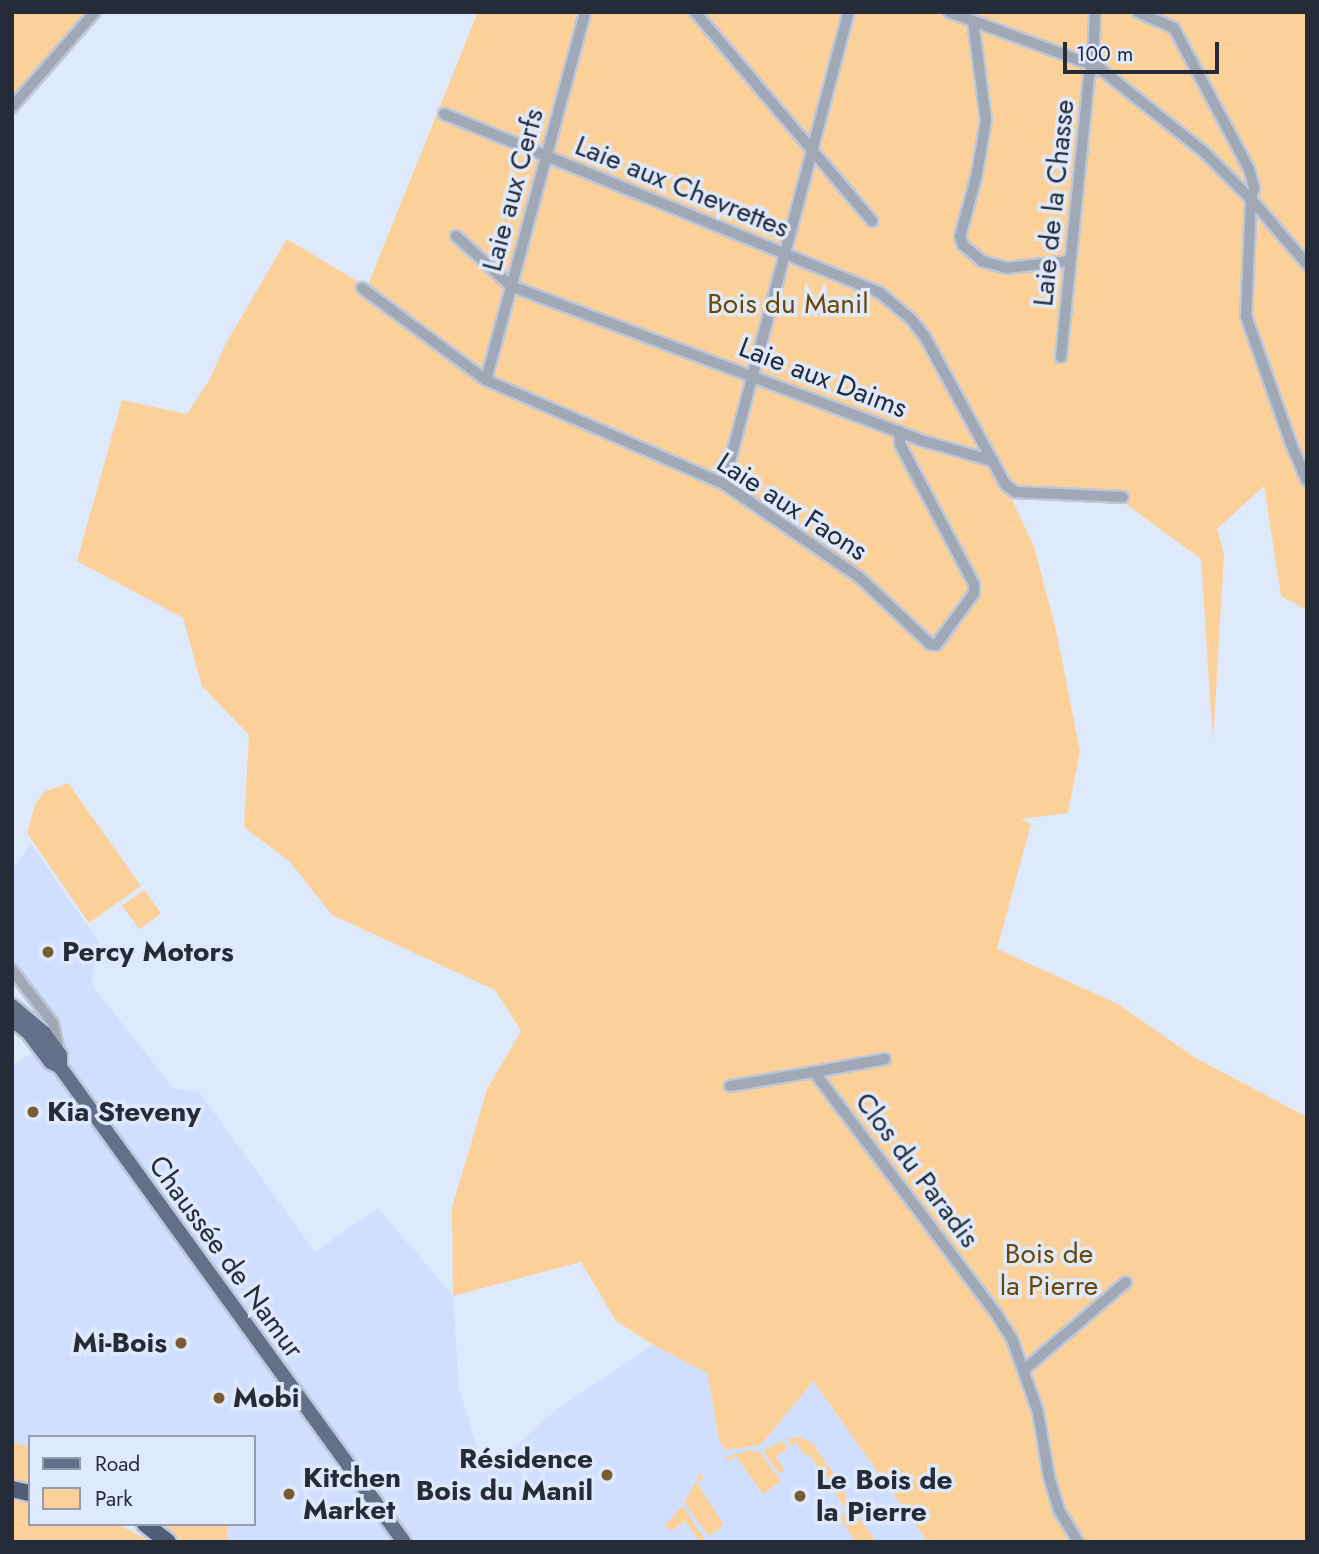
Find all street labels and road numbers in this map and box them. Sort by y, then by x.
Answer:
street label: Laie de la Chasse [1026,98,1082,308]
street label: Laie aux Cerfs [475,105,551,275]
street label: Laie aux Chevrettes [570,129,794,245]
street label: Laie aux Daims [734,331,912,425]
street label: Laie aux Faons [711,446,873,568]
street label: Clos du Paradis [848,1086,986,1254]
street label: Chaussée de Namur [141,1149,311,1365]

